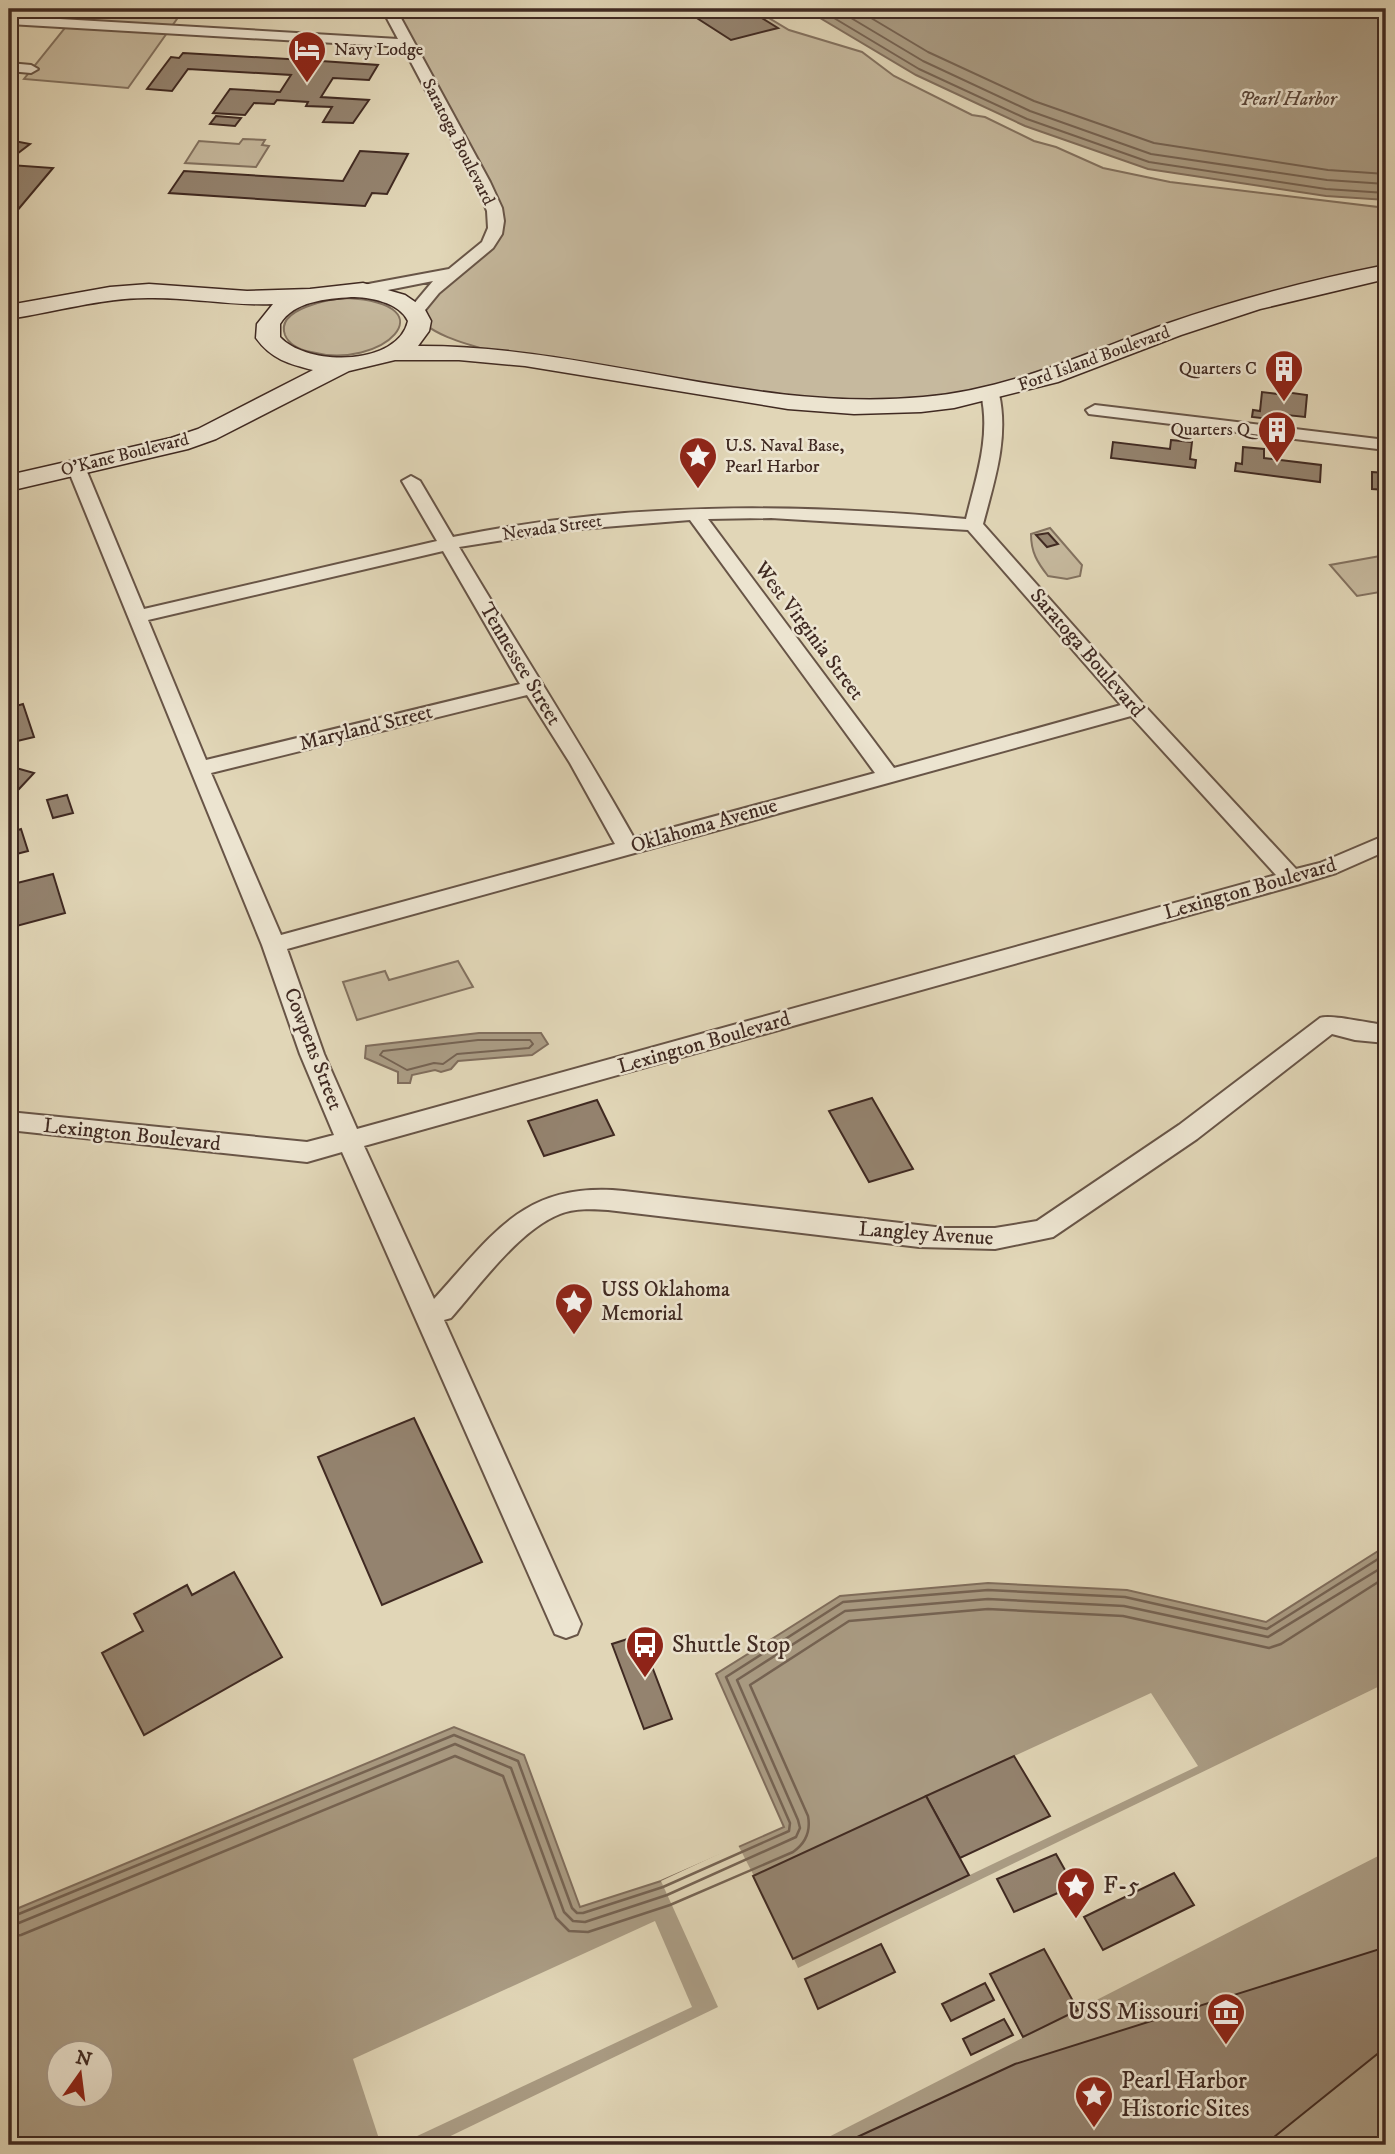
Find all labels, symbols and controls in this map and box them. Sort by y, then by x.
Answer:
hotel icon: Navy Lodge [286,29,328,84]
place label: Navy Lodge [334,39,423,61]
street label: Saratoga Boulevard [417,75,499,209]
water label: Pearl Harbor [1239,88,1339,111]
street label: Ford Island Boulevard [1015,321,1173,397]
building icon: Quarters C [1263,348,1305,403]
place label: Quarters C [1179,358,1257,380]
building icon: Quarters Q [1256,409,1298,464]
place label: Quarters Q [1170,419,1259,441]
street label: O'Kane Boulevard [59,428,191,482]
place icon: U.S. Naval Base, Pearl Harbor [677,435,719,490]
place label: U.S. Naval Base, Pearl Harbor [725,435,844,478]
street label: Nevada Street [501,510,604,546]
street label: West Virginia Street [748,556,870,706]
street label: Saratoga Boulevard [1024,583,1150,723]
street label: Tennessee Street [473,598,567,730]
street label: Maryland Street [297,699,436,757]
street label: Oklahoma Avenue [628,793,781,859]
street label: Lexington Boulevard [1161,852,1340,926]
street label: Cowpens Street [278,984,348,1114]
street label: Lexington Boulevard [615,1006,794,1080]
street label: Lexington Boulevard [42,1113,222,1157]
street label: Langley Avenue [858,1216,995,1252]
place label: USS Oklahoma Memorial [601,1277,730,1327]
place icon: USS Oklahoma Memorial [553,1281,595,1336]
bus stop icon: Shuttle Stop [624,1624,666,1679]
place label: Shuttle Stop [672,1630,790,1660]
place icon: F-5 [1055,1865,1097,1920]
place label: F-5 [1103,1871,1139,1901]
museum icon: USS Missouri [1205,1991,1247,2046]
place label: USS Missouri [1068,1997,1199,2027]
north arrow [46,2038,116,2108]
text: N [73,2046,94,2072]
place label: Pearl Harbor Historic Sites [1121,2066,1250,2124]
place icon: Pearl Harbor Historic Sites [1073,2074,1115,2129]

